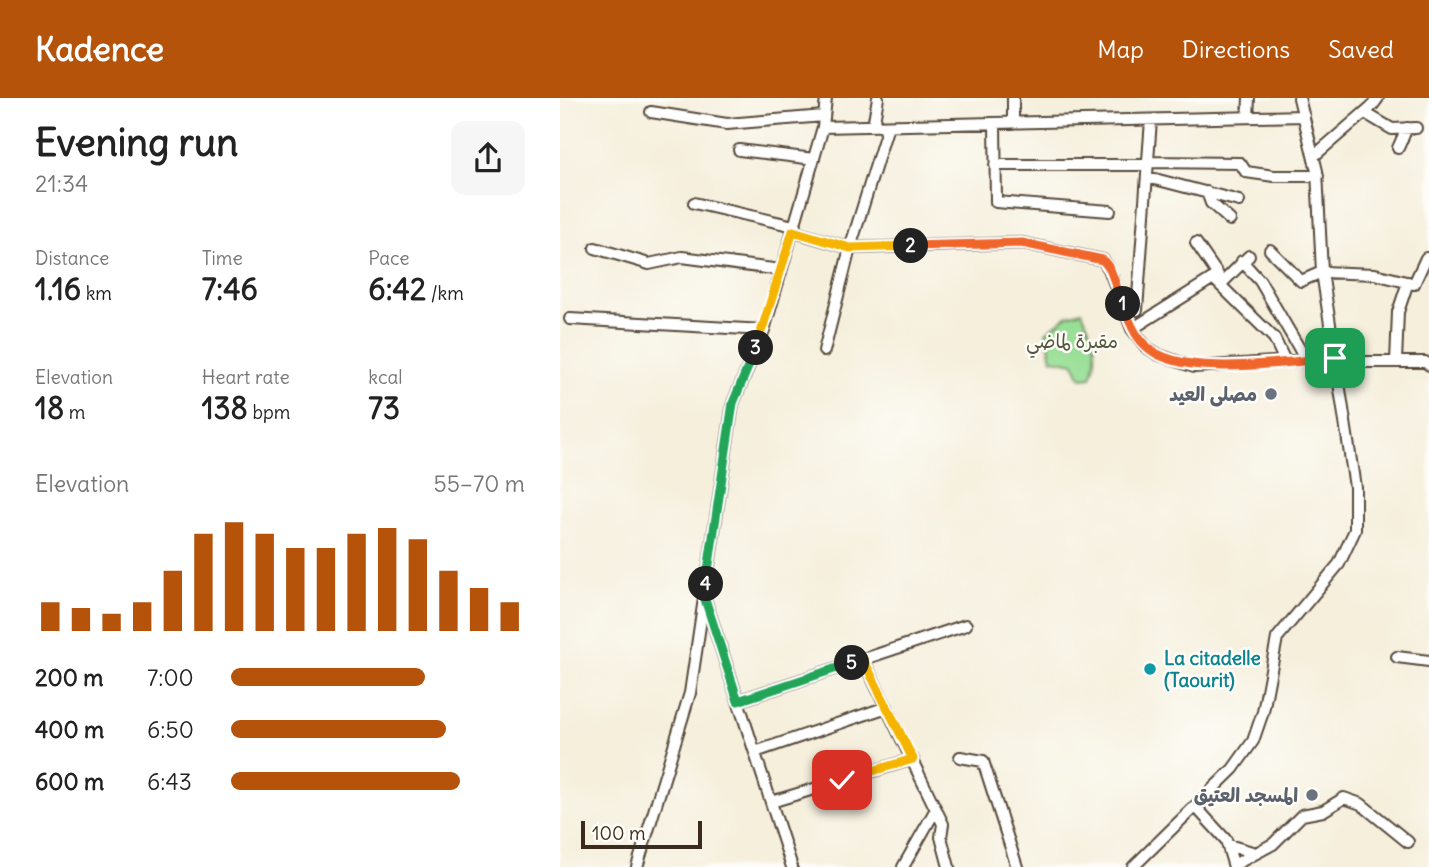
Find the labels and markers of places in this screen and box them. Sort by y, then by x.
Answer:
pin: 2 [894,228,928,264]
pin: 1 [1106,286,1140,322]
pin [1305,328,1365,388]
pin: 3 [738,330,774,366]
place label: مصلى العيد [1169,382,1257,407]
marker: مصلى العيد [1263,386,1279,402]
pin: 4 [688,566,724,602]
pin: 5 [834,646,870,680]
place label: La citadelle (Taourit) [1164,646,1261,692]
marker: La citadelle (Taourit) [1142,661,1158,677]
pin [812,750,872,810]
place label: المسجد العتيق [1194,783,1298,807]
marker: المسجد العتيق [1304,787,1320,803]

